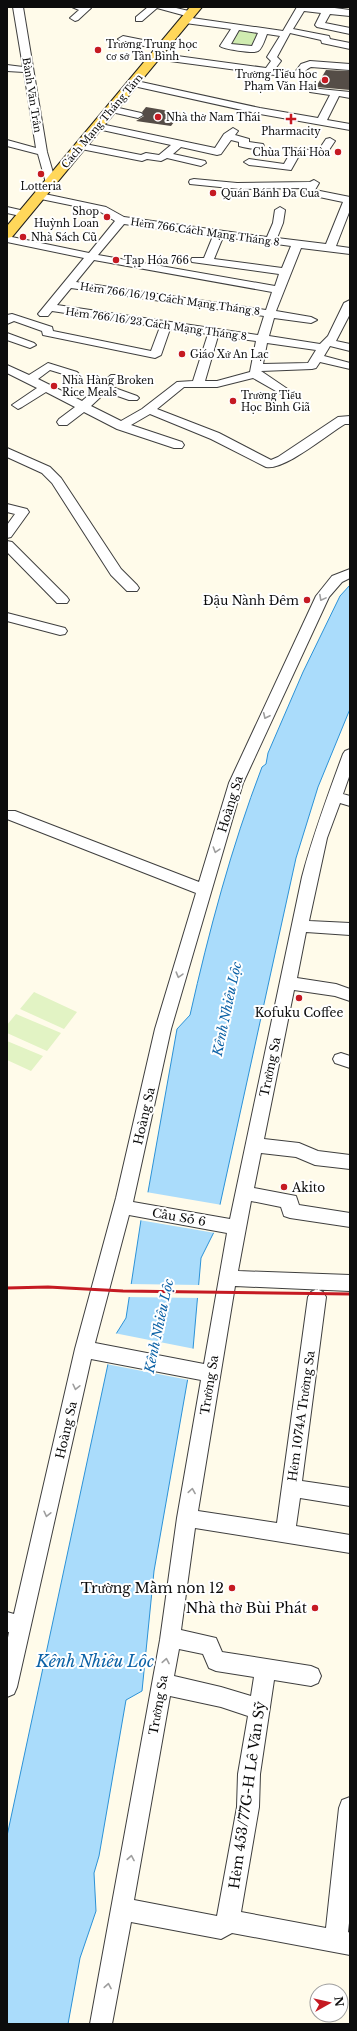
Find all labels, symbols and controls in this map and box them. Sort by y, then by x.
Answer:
place label: Trường Trung học cơ sở Tân Bình [106,38,198,63]
marker: Trường Trung học cơ sở Tân Bình [93,45,103,55]
street label: Bành Văn Trân [20,56,44,134]
place label: Trường Tiểu học Phạm Văn Hai [235,68,318,93]
street label: Cách Mạng Tháng Tám [59,71,146,171]
marker: Trường Tiểu học Phạm Văn Hai [320,75,330,85]
place label: Nhà thờ Nam Thái [166,111,261,124]
marker: Nhà thờ Nam Thái [153,112,163,122]
marker: Pharmacity [286,114,296,124]
place label: Pharmacity [261,125,321,138]
place label: Chùa Thái Hòa [253,146,330,159]
marker: Chùa Thái Hòa [333,147,343,157]
marker: Lotteria [36,169,46,179]
place label: Lotteria [21,180,62,193]
place label: Quán Bánh Đa Cua [221,187,320,200]
marker: Quán Bánh Đa Cua [208,188,218,198]
place label: Shop Huỳnh Loan [34,205,99,230]
marker: Shop Huỳnh Loan [102,212,112,222]
street label: Hẻm 766 Cách Mạng Tháng 8 [130,215,280,249]
place label: Nhà Sách Cũ [31,231,97,244]
marker: Nhà Sách Cũ [18,232,28,242]
place label: Tạp Hóa 766 [124,254,189,267]
marker: Tạp Hóa 766 [111,255,121,265]
street label: Hẻm 766/16/19 Cách Mạng Tháng 8 [79,280,261,318]
street label: Hẻm 766/16/23 Cách Mạng Tháng 8 [64,305,248,343]
place label: Giáo Xứ An Lạc [190,348,269,361]
marker: Giáo Xứ An Lạc [177,349,187,359]
place label: Nhà Hàng Broken Rice Meals [62,374,154,399]
marker: Nhà Hàng Broken Rice Meals [49,381,59,391]
place label: Trường Tiểu Học Bình Giã [241,389,311,414]
marker: Trường Tiểu Học Bình Giã [228,396,238,406]
place label: Đậu Nành Đêm [203,593,299,608]
one-way arrow [319,594,327,602]
marker: Đậu Nành Đêm [302,595,312,605]
one-way arrow [263,711,271,719]
street label: Hoàng Sa [214,774,246,834]
one-way arrow [212,847,221,854]
water label: Kênh Nhiêu Lộc [209,960,245,1059]
one-way arrow [175,971,184,978]
marker: Kofuku Coffee [294,993,304,1003]
place label: Kofuku Coffee [255,1005,343,1020]
street label: Trường Sa [256,1036,284,1098]
street label: Hoàng Sa [130,1086,158,1146]
place label: Akito [291,1180,325,1195]
marker: Akito [279,1182,289,1192]
street label: Cầu Số 6 [151,1205,207,1229]
water label: Kênh Nhiêu Lộc [141,1277,177,1376]
street label: Hẻm 1074A Trường Sa [284,1349,318,1482]
street label: Trường Sa [197,1354,221,1416]
one-way arrow [72,1384,80,1390]
street label: Hoàng Sa [52,1400,80,1460]
one-way arrow [187,1488,196,1494]
one-way arrow [43,1510,51,1517]
place label: Trường Mầm non 12 [81,1579,224,1597]
marker: Trường Mầm non 12 [227,1583,237,1593]
place label: Nhà thờ Bùi Phát [186,1599,308,1617]
marker: Nhà thờ Bùi Phát [310,1603,320,1613]
water label: Kênh Nhiêu Lộc [35,1651,154,1671]
one-way arrow [161,1658,170,1664]
street label: Trường Sa [145,1674,171,1736]
street label: Hẻm 453/77G-H Lê Văn Sỹ [225,1700,269,1890]
one-way arrow [126,1855,135,1861]
one-way arrow [103,1982,112,1989]
north arrow [309,1983,349,2023]
text: N [331,1996,347,2008]

